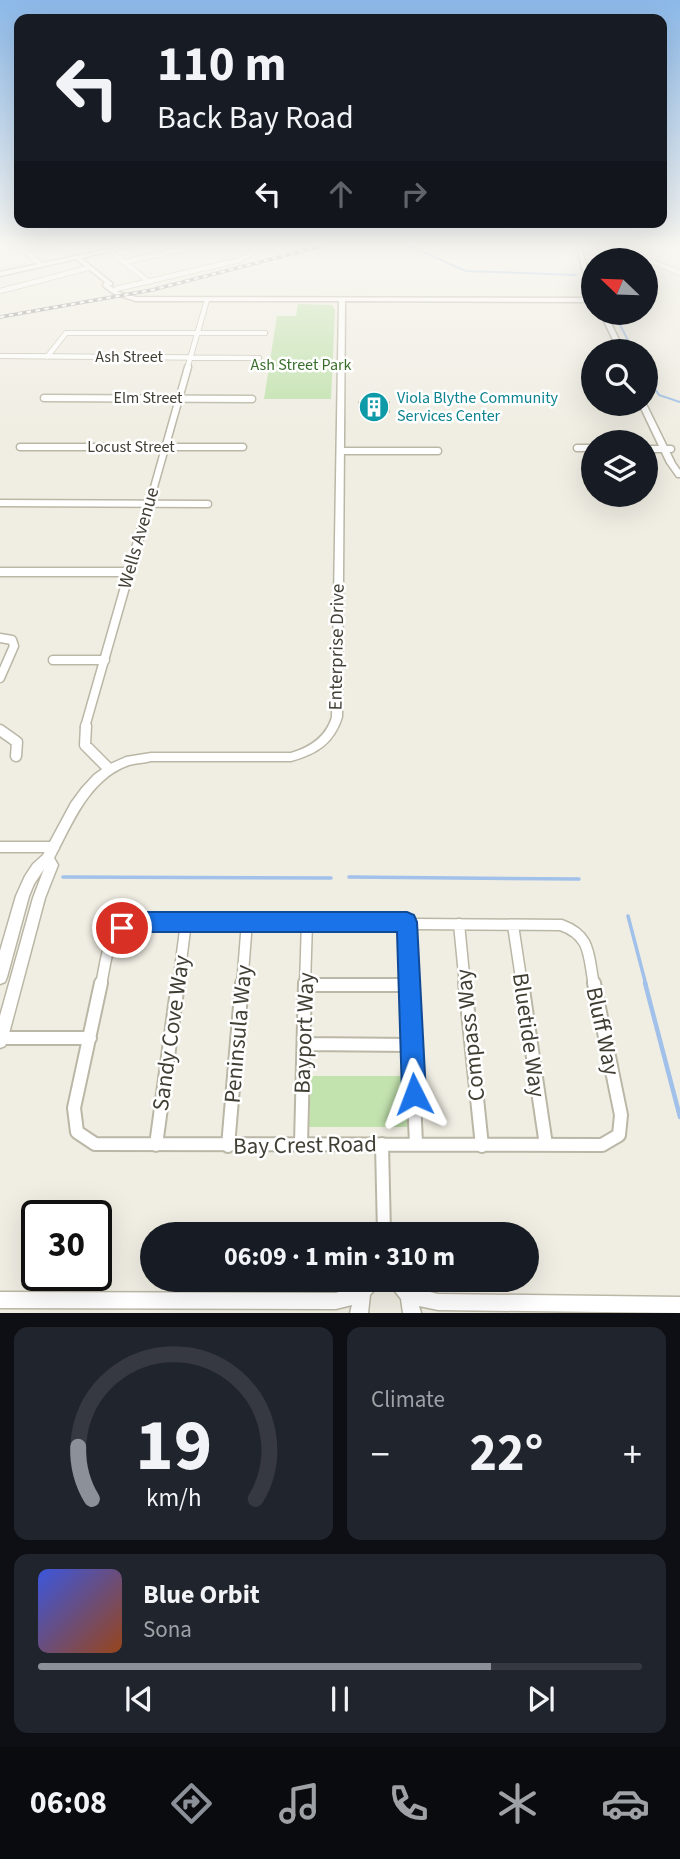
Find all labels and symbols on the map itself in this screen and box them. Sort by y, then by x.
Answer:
north arrow [581,248,658,326]
street label: Ash Street [95,346,163,368]
park label: Ash Street Park [251,354,352,376]
street label: Elm Street [113,387,183,409]
place label: Viola Blythe Community Services Center [397,387,559,427]
building icon: Viola Blythe Community Services Center [357,390,391,424]
street label: Locust Street [87,436,175,458]
street label: Wells Avenue [112,484,166,592]
street label: Enterprise Drive [322,583,352,711]
pin [92,898,152,958]
street label: Sandy Cove Way [144,953,198,1113]
street label: Peninsula Way [216,963,261,1105]
street label: Compass Way [447,967,493,1103]
street label: Bayport Way [285,971,323,1094]
street label: Bluetide Way [504,971,554,1100]
street label: Bluff Way [578,984,629,1079]
position arrow [377,1057,451,1131]
street label: Bay Crest Road [233,1127,377,1163]
speed limit sign: 30 [21,1200,112,1291]

